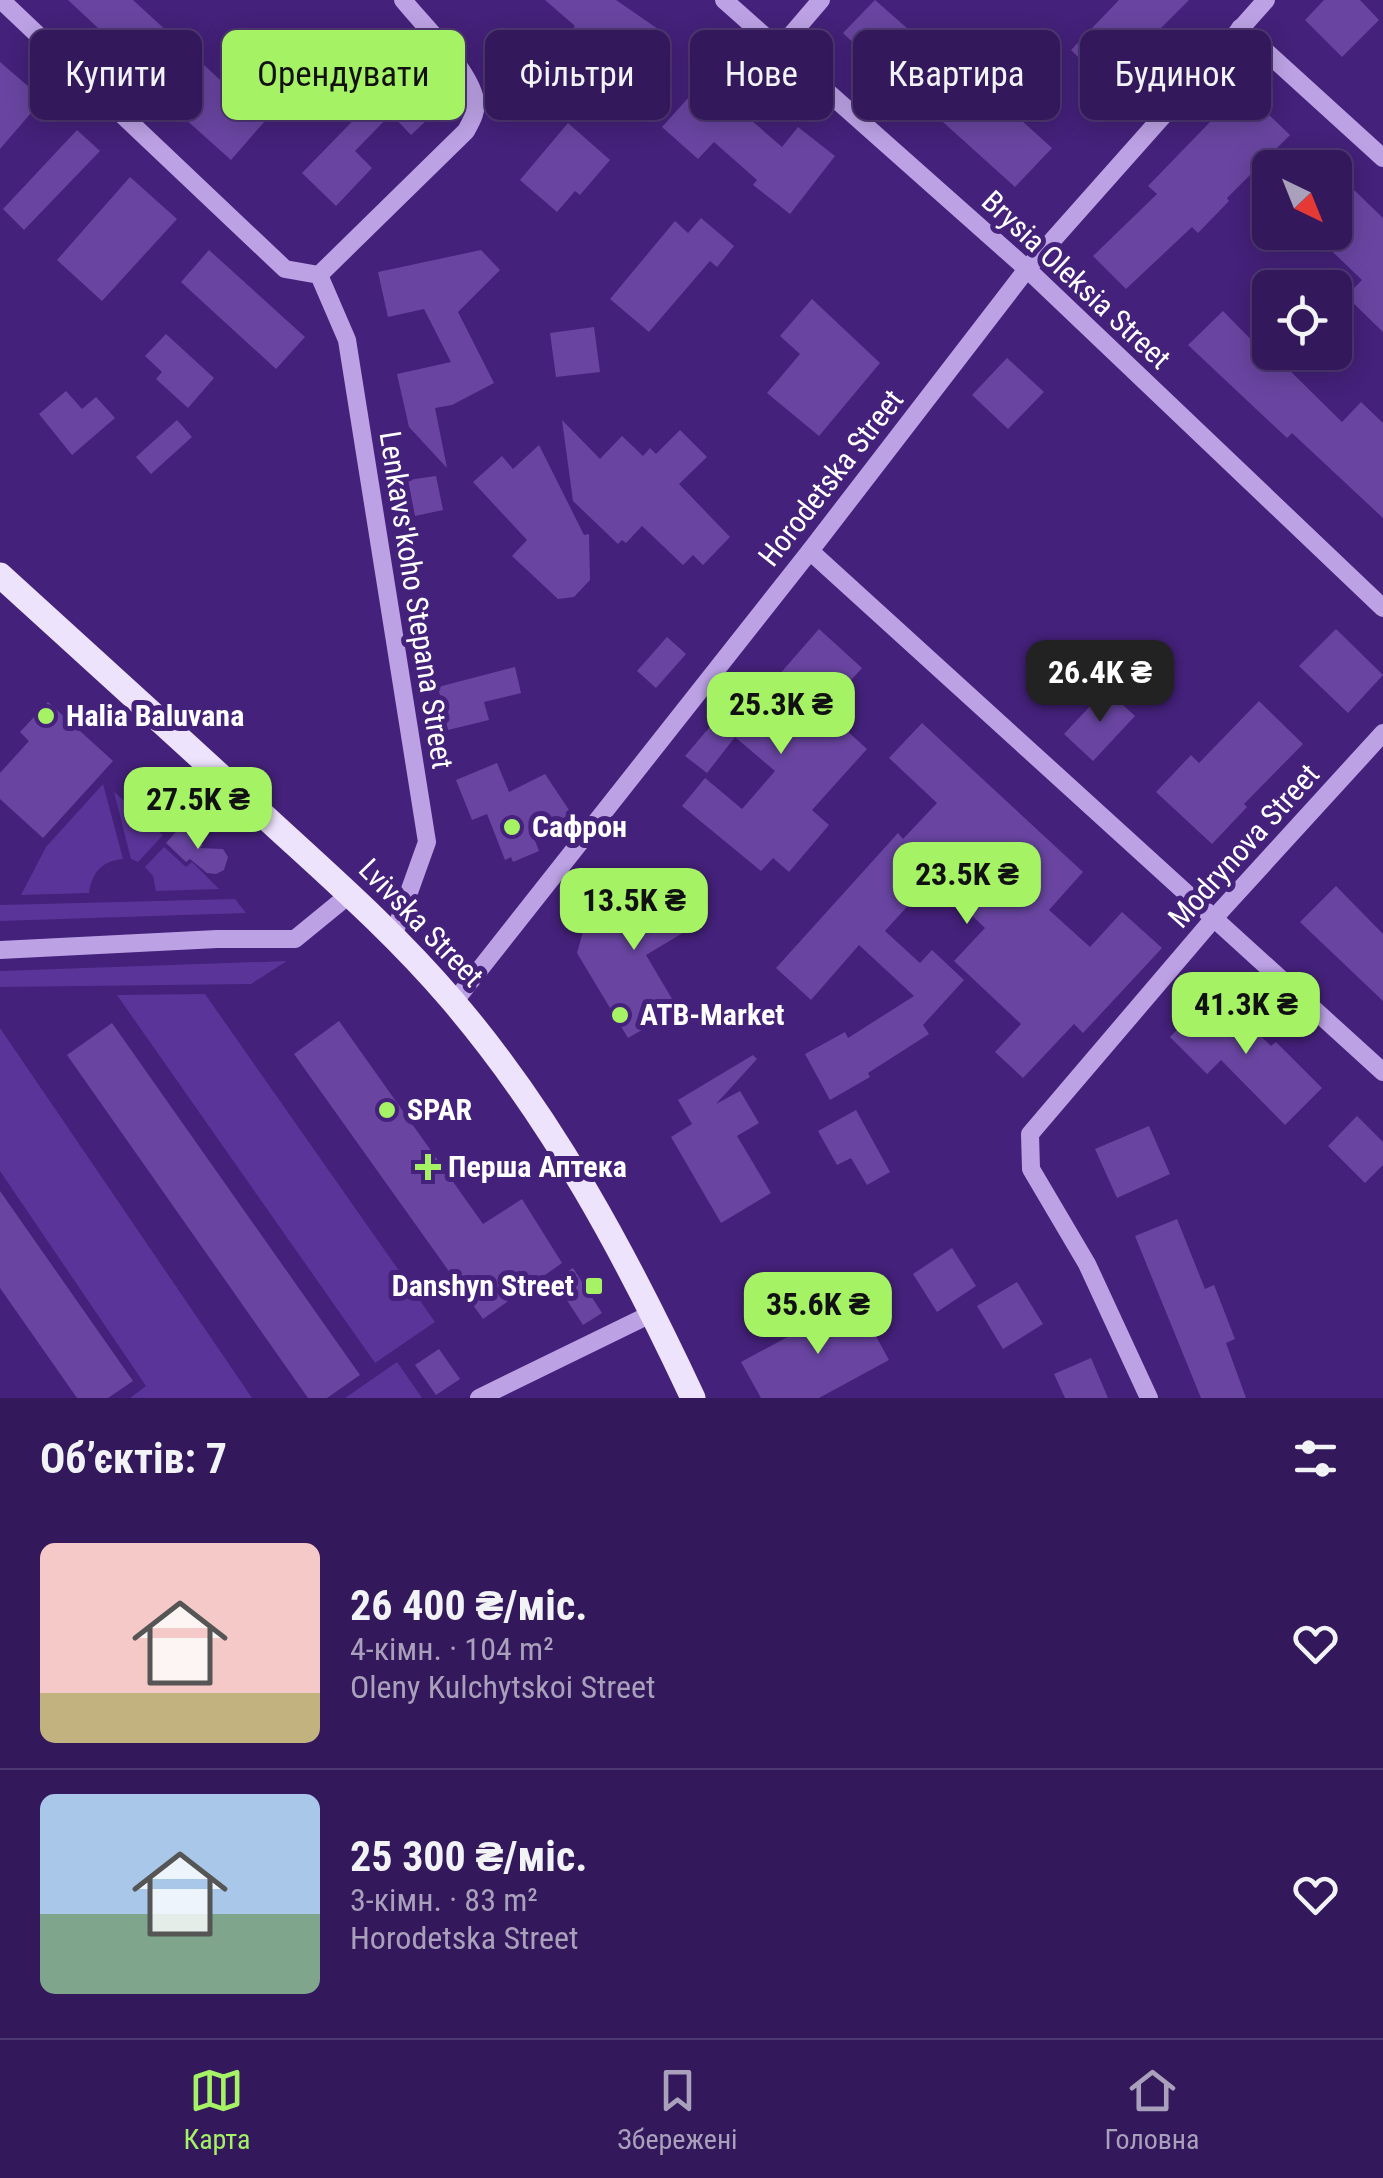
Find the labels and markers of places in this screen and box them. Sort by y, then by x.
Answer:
pin: 26.4K ₴ [1008,640,1192,725]
pin: 25.3K ₴ [689,672,873,757]
place label: Halia Baluvana [66,698,244,733]
marker: Halia Baluvana [35,705,57,727]
pin: 27.5K ₴ [106,767,290,852]
place label: Сафрон [532,809,627,844]
marker: Сафрон [501,816,523,838]
pin: 23.5K ₴ [875,842,1059,927]
pin: 13.5K ₴ [542,868,726,953]
pin: 41.3K ₴ [1154,972,1338,1057]
place label: ATB-Market [640,997,785,1032]
marker: ATB-Market [609,1004,631,1026]
place label: SPAR [407,1092,473,1127]
marker: SPAR [376,1099,398,1121]
place label: Перша Аптека [448,1149,627,1184]
marker: Перша Аптека [417,1156,439,1178]
place label: Danshyn Street [392,1268,574,1303]
pin: 35.6K ₴ [726,1272,910,1357]
marker: Danshyn Street [583,1275,605,1297]

